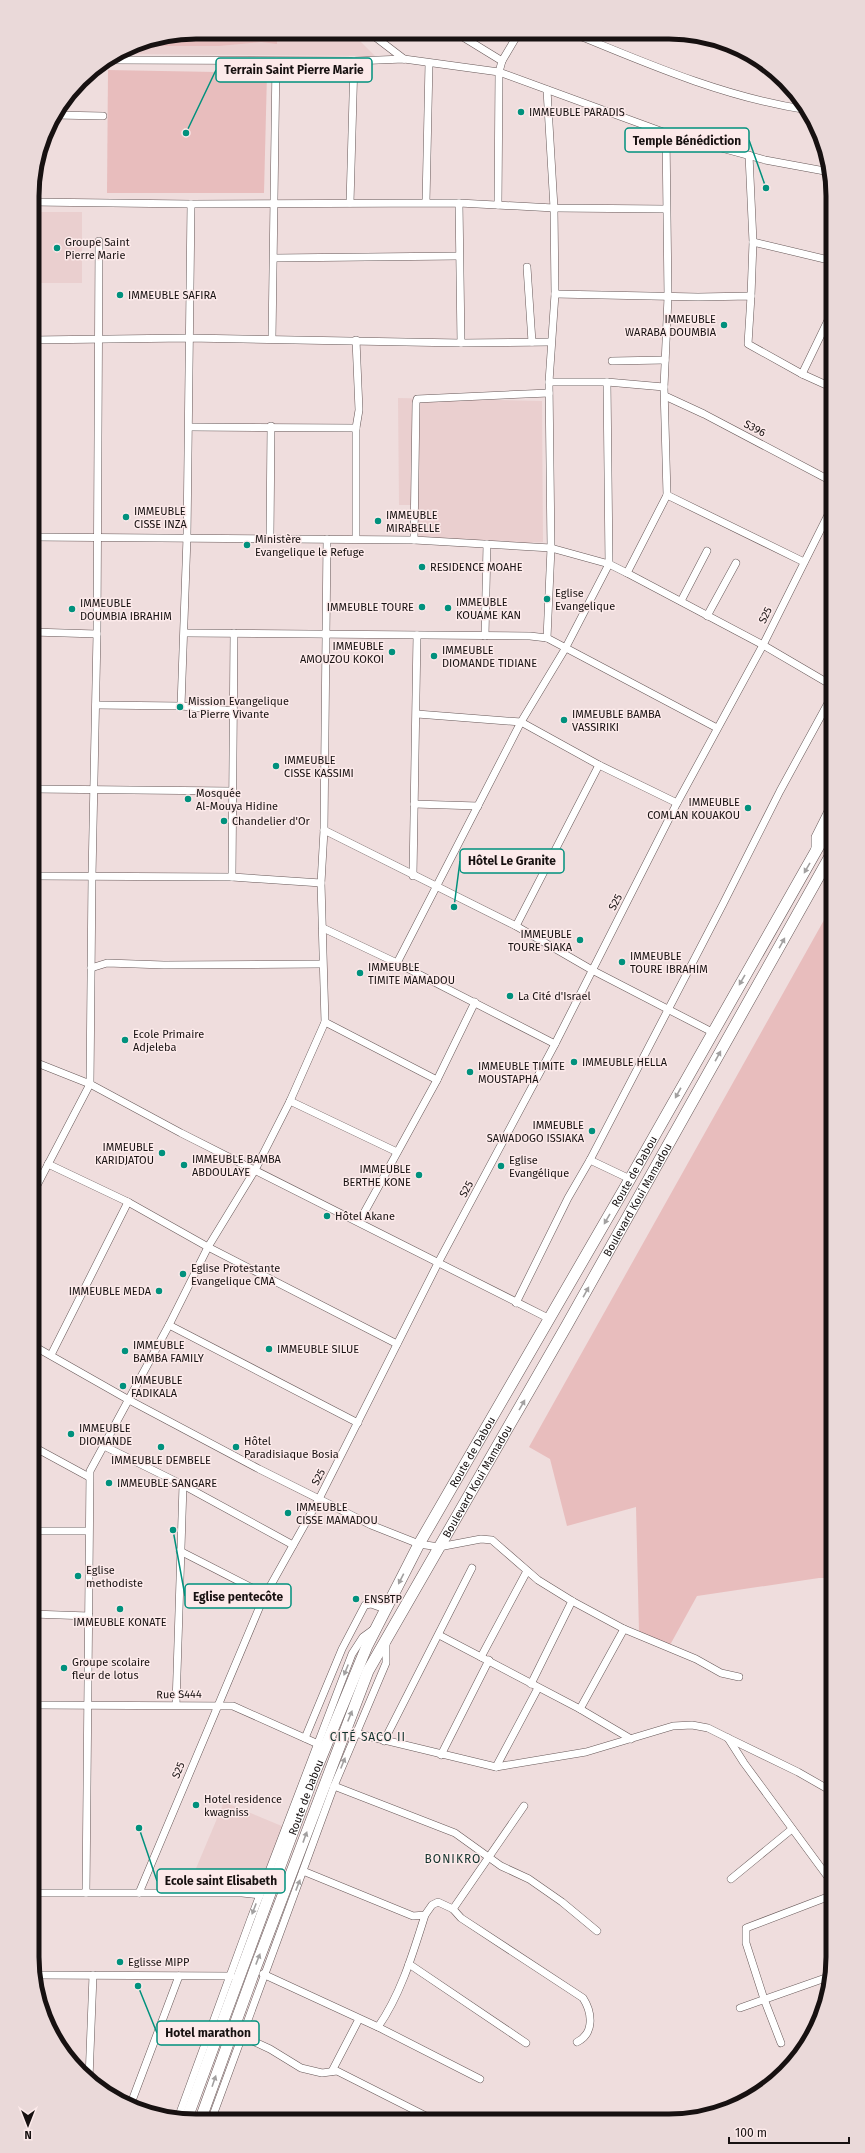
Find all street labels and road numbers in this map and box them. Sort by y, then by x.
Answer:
street label: S396 [742,417,768,440]
street label: S25 [756,604,775,626]
street label: S25 [606,891,625,913]
street label: Route de Dabou [609,1134,660,1210]
street label: Boulevard Koui Mamadou [601,1141,675,1259]
street label: S25 [457,1178,476,1200]
street label: Route de Dabou [447,1414,498,1490]
street label: Boulevard Koui Mamadou [440,1423,515,1540]
street label: S25 [309,1466,328,1488]
street label: Rue S444 [156,1688,202,1701]
street label: Route de Dabou [286,1758,326,1837]
street label: S25 [169,1759,188,1780]

